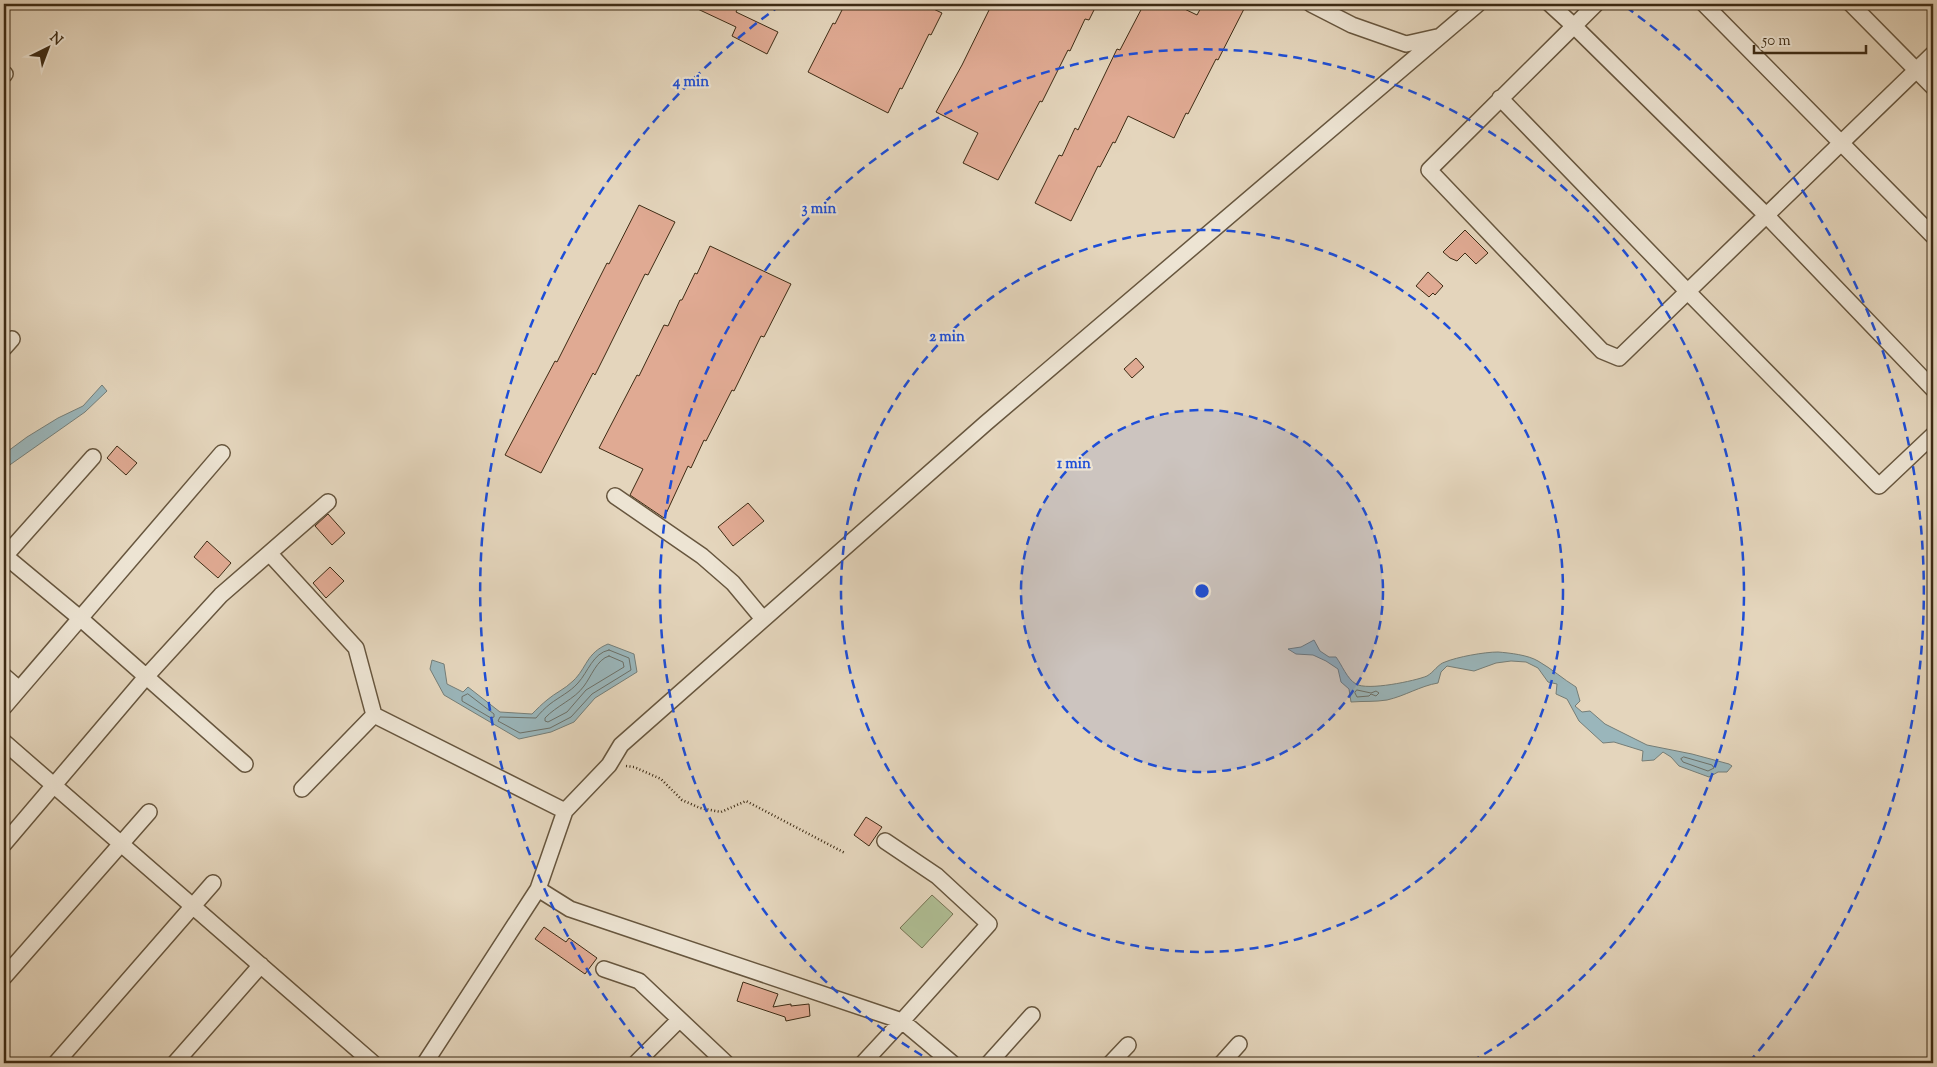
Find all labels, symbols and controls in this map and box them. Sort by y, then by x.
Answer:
north arrow [22,22,72,72]
scale bar [1754,22,1867,54]
text: N [45,29,66,51]
text: 50 m [1761,31,1791,52]
text: 4 min [672,72,709,93]
text: 3 min [802,199,837,220]
text: 2 min [929,327,965,348]
text: 1 min [1057,454,1091,475]
centre of rings [1193,582,1211,600]

